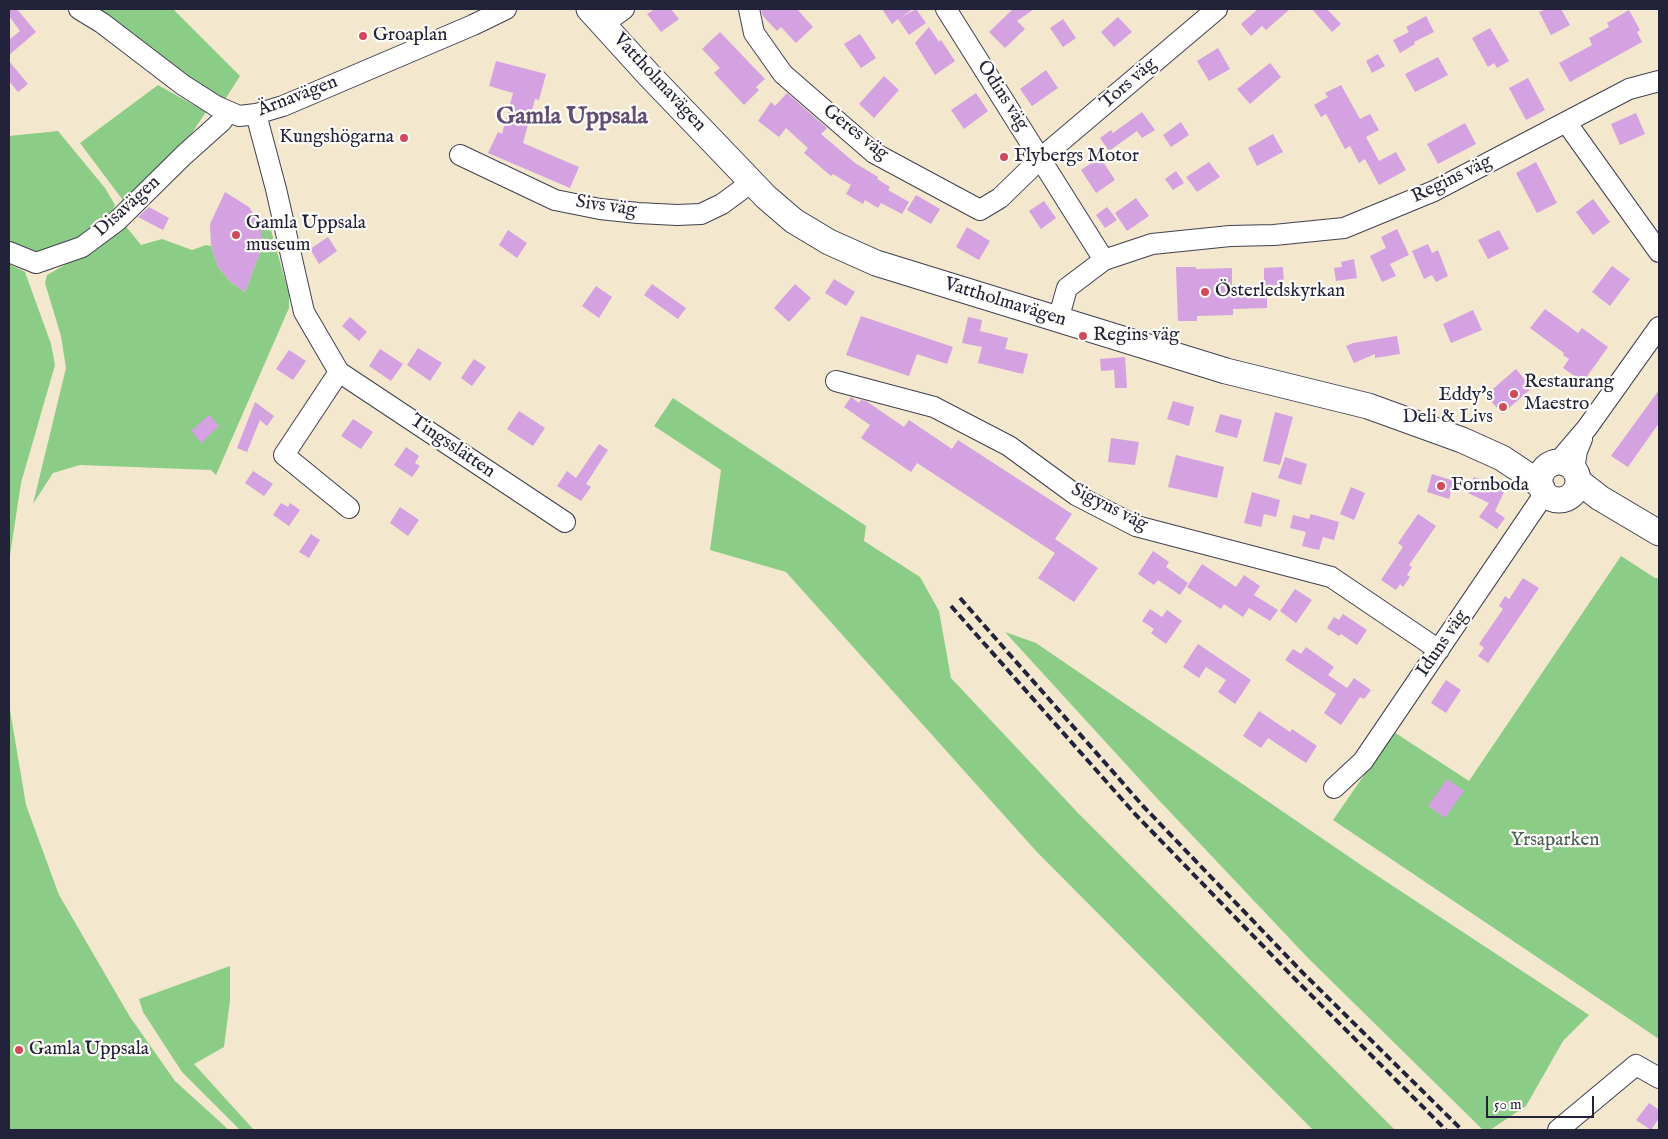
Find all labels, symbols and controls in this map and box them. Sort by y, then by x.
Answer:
place label: Groaplan [373,25,447,47]
street label: Vattholmavägen [608,29,710,137]
marker: Groaplan [357,30,369,42]
street label: Tors väg [1096,53,1162,115]
street label: Odins väg [971,57,1033,135]
street label: Ärnavägen [255,71,341,123]
street label: Geres väg [818,100,892,166]
district label: Gamla Uppsala [496,104,648,132]
place label: Kungshögarna [279,127,394,149]
marker: Kungshögarna [398,132,410,144]
place label: Flybergs Motor [1014,146,1139,168]
marker: Flybergs Motor [998,151,1010,163]
street label: Regins väg [1408,151,1496,209]
street label: Disavägen [90,172,166,242]
street label: Sivs väg [574,191,638,223]
place label: Gamla Uppsala museum [246,213,366,257]
marker: Gamla Uppsala museum [230,229,242,241]
street label: Vattholmavägen [941,274,1069,332]
place label: Österledskyrkan [1215,281,1345,303]
marker: Österledskyrkan [1199,286,1211,298]
place label: Regins väg [1093,325,1179,347]
marker: Regins väg [1077,330,1089,342]
place label: Restaurang Maestro [1524,372,1614,416]
place label: Eddy's Deli & Livs [1403,385,1493,429]
marker: Restaurang Maestro [1508,388,1520,400]
marker: Eddy's Deli & Livs [1497,401,1509,413]
street label: Tingsslätten [405,410,499,484]
place label: Fornboda [1451,475,1529,497]
street label: Sigyns väg [1067,479,1151,537]
marker: Fornboda [1435,480,1447,492]
street label: Iduns väg [1412,606,1474,682]
park label: Yrsaparken [1511,830,1599,852]
place label: Gamla Uppsala [29,1039,149,1061]
marker: Gamla Uppsala [13,1044,25,1056]
scale bar [1488,1086,1596,1118]
text: 50 m [1494,1095,1522,1114]

